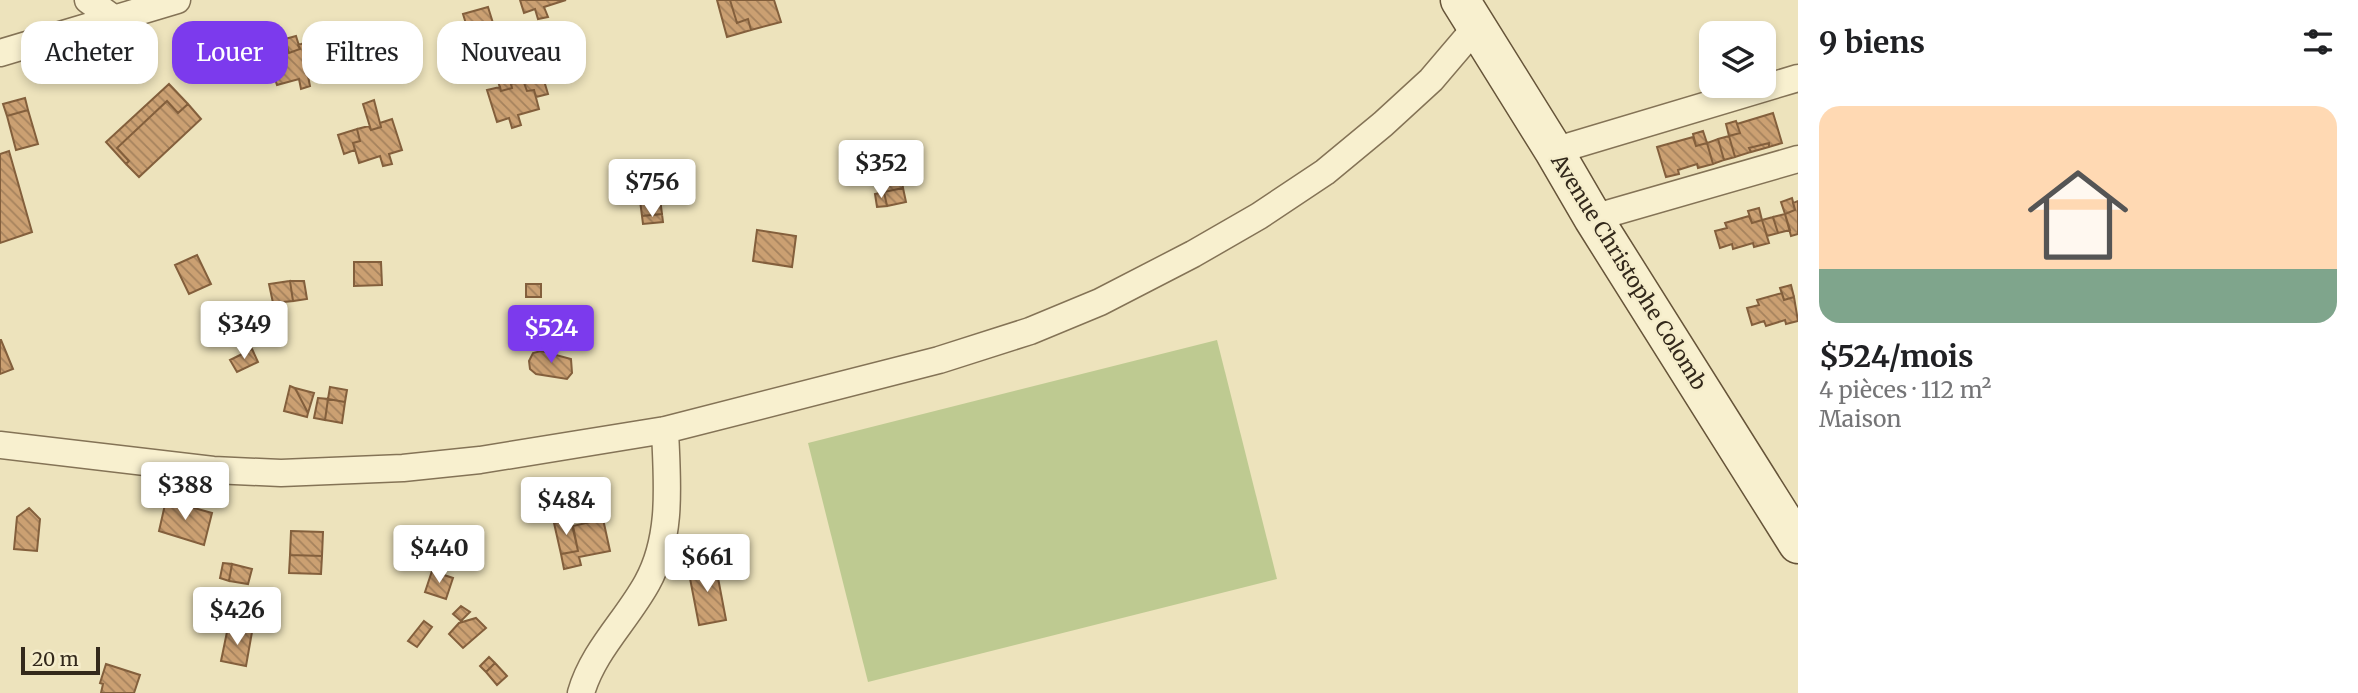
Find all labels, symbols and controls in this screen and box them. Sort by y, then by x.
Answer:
chip: Acheter [21,21,158,84]
chip: Louer [172,21,288,84]
chip: Filtres [302,21,423,84]
chip: Nouveau [437,21,586,84]
map controls [1699,21,1776,98]
button: layers [1699,21,1776,98]
text: 9 biens [1819,23,1925,61]
icon: filters [2299,23,2337,61]
pin: $352 [840,140,922,200]
text: $352 [855,148,907,177]
street label: Avenue Christophe Colomb [1545,148,1713,395]
icon: home [2015,152,2141,278]
pin: $756 [611,160,693,219]
text: $756 [625,167,679,196]
pin: $349 [203,302,285,361]
pin: $524 [510,306,592,365]
text: $349 [217,309,271,338]
text: $524 [524,313,578,342]
text: $524/mois [1819,337,1974,375]
text: 4 pièces · 112 m² [1819,375,1991,404]
text: Maison [1819,404,1902,433]
pin: $388 [144,462,226,522]
text: $388 [157,470,213,499]
pin: $484 [525,477,607,537]
text: $484 [537,485,595,514]
pin: $440 [398,526,480,585]
text: $440 [409,533,469,562]
pin: $661 [666,534,748,594]
text: $661 [681,542,733,571]
pin: $426 [196,588,278,647]
text: $426 [209,595,265,624]
scale bar [21,644,100,676]
text: 20 m [32,647,79,671]

